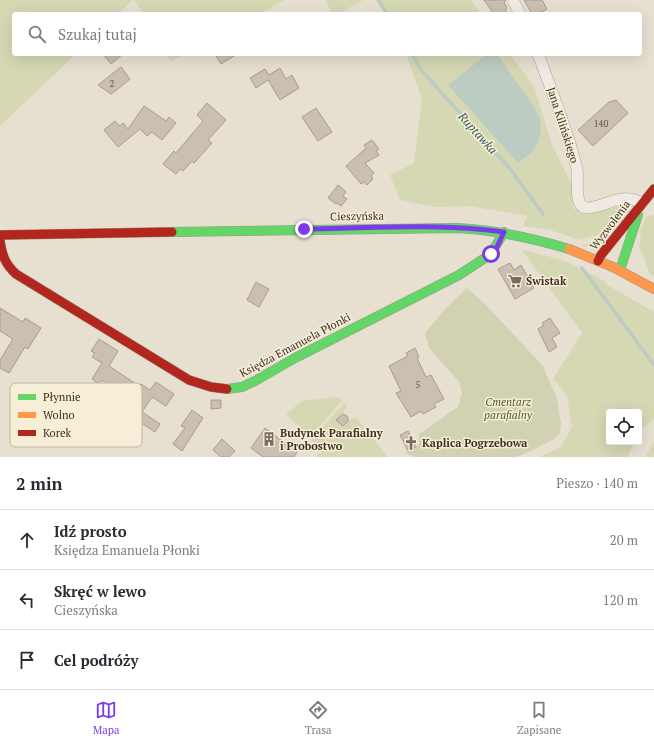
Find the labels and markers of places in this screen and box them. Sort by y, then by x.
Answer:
supermarket icon: Świstak [507,273,523,289]
place label: Świstak [526,274,567,288]
place label: Budynek Parafialny i Probostwo [280,426,383,453]
building icon: Budynek Parafialny i Probostwo [261,431,277,447]
church icon: Kaplica Pogrzebowa [403,435,419,451]
place label: Kaplica Pogrzebowa [422,436,528,450]

